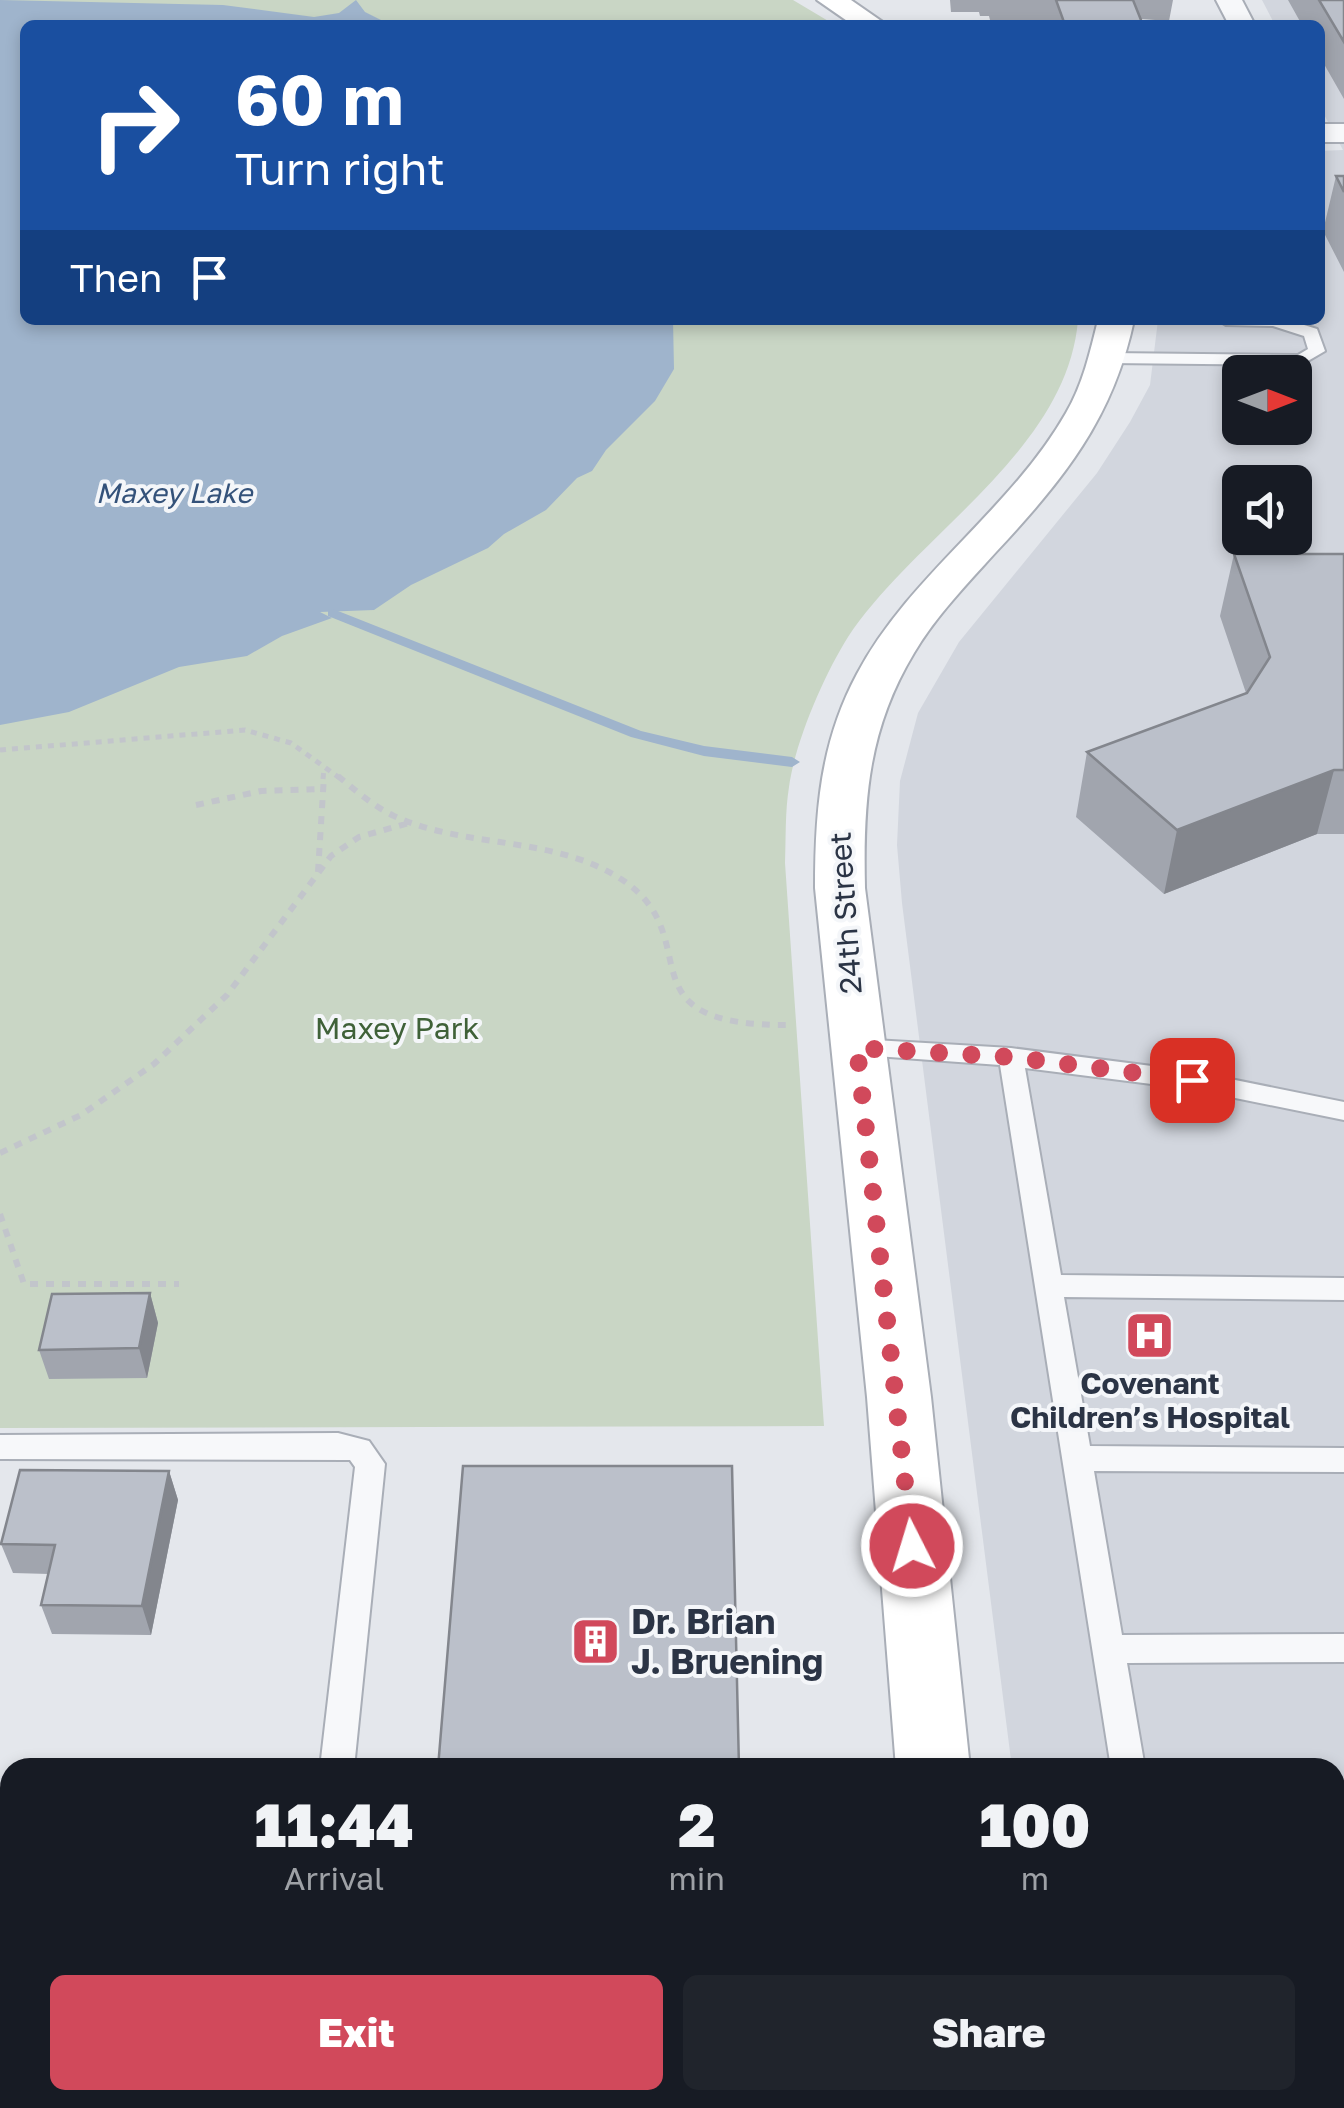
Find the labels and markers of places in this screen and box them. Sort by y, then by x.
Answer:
pin [1150,1038,1235,1123]
hospital icon: Covenant Children’s Hospital [1124,1309,1176,1361]
place label: Covenant Children’s Hospital [1010,1365,1290,1435]
place label: Dr. Brian J. Bruening [631,1600,823,1682]
building icon: Dr. Brian J. Bruening [570,1616,622,1668]

